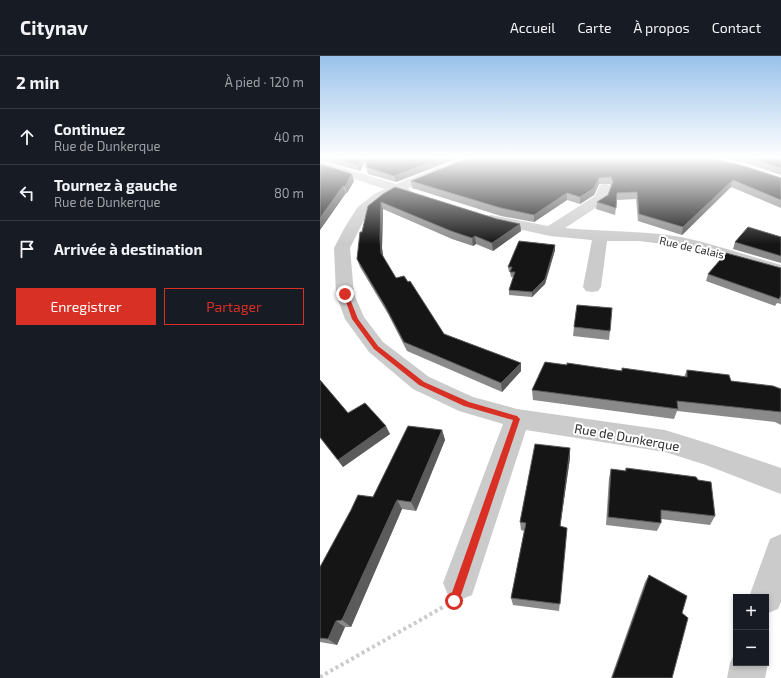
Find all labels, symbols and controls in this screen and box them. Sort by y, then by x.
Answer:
text: Citynav [20,16,88,39]
text: Accueil [510,19,555,36]
text: Carte [577,19,612,36]
text: À propos [634,19,690,36]
text: Contact [712,19,761,36]
text: 2 min [16,72,59,92]
text: À pied · 120 m [225,74,304,90]
text: Continuez [54,120,125,138]
icon: ahead [16,126,38,148]
text: 40 m [274,129,304,145]
text: Rue de Dunkerque [54,138,161,154]
text: Tournez à gauche [54,176,177,194]
icon: left [16,182,38,204]
text: 80 m [274,185,304,201]
text: Rue de Dunkerque [54,194,161,210]
street label: Rue de Calais [658,233,726,261]
icon: arrive [16,238,38,260]
text: Arrivée à destination [54,240,202,258]
route end [336,285,354,303]
button: Enregistrer [16,288,156,325]
button: Partager [164,288,304,325]
street label: Rue de Dunkerque [573,420,681,454]
route start [445,592,463,610]
map controls [733,594,769,666]
button: + [733,594,769,630]
button: − [733,630,769,666]

